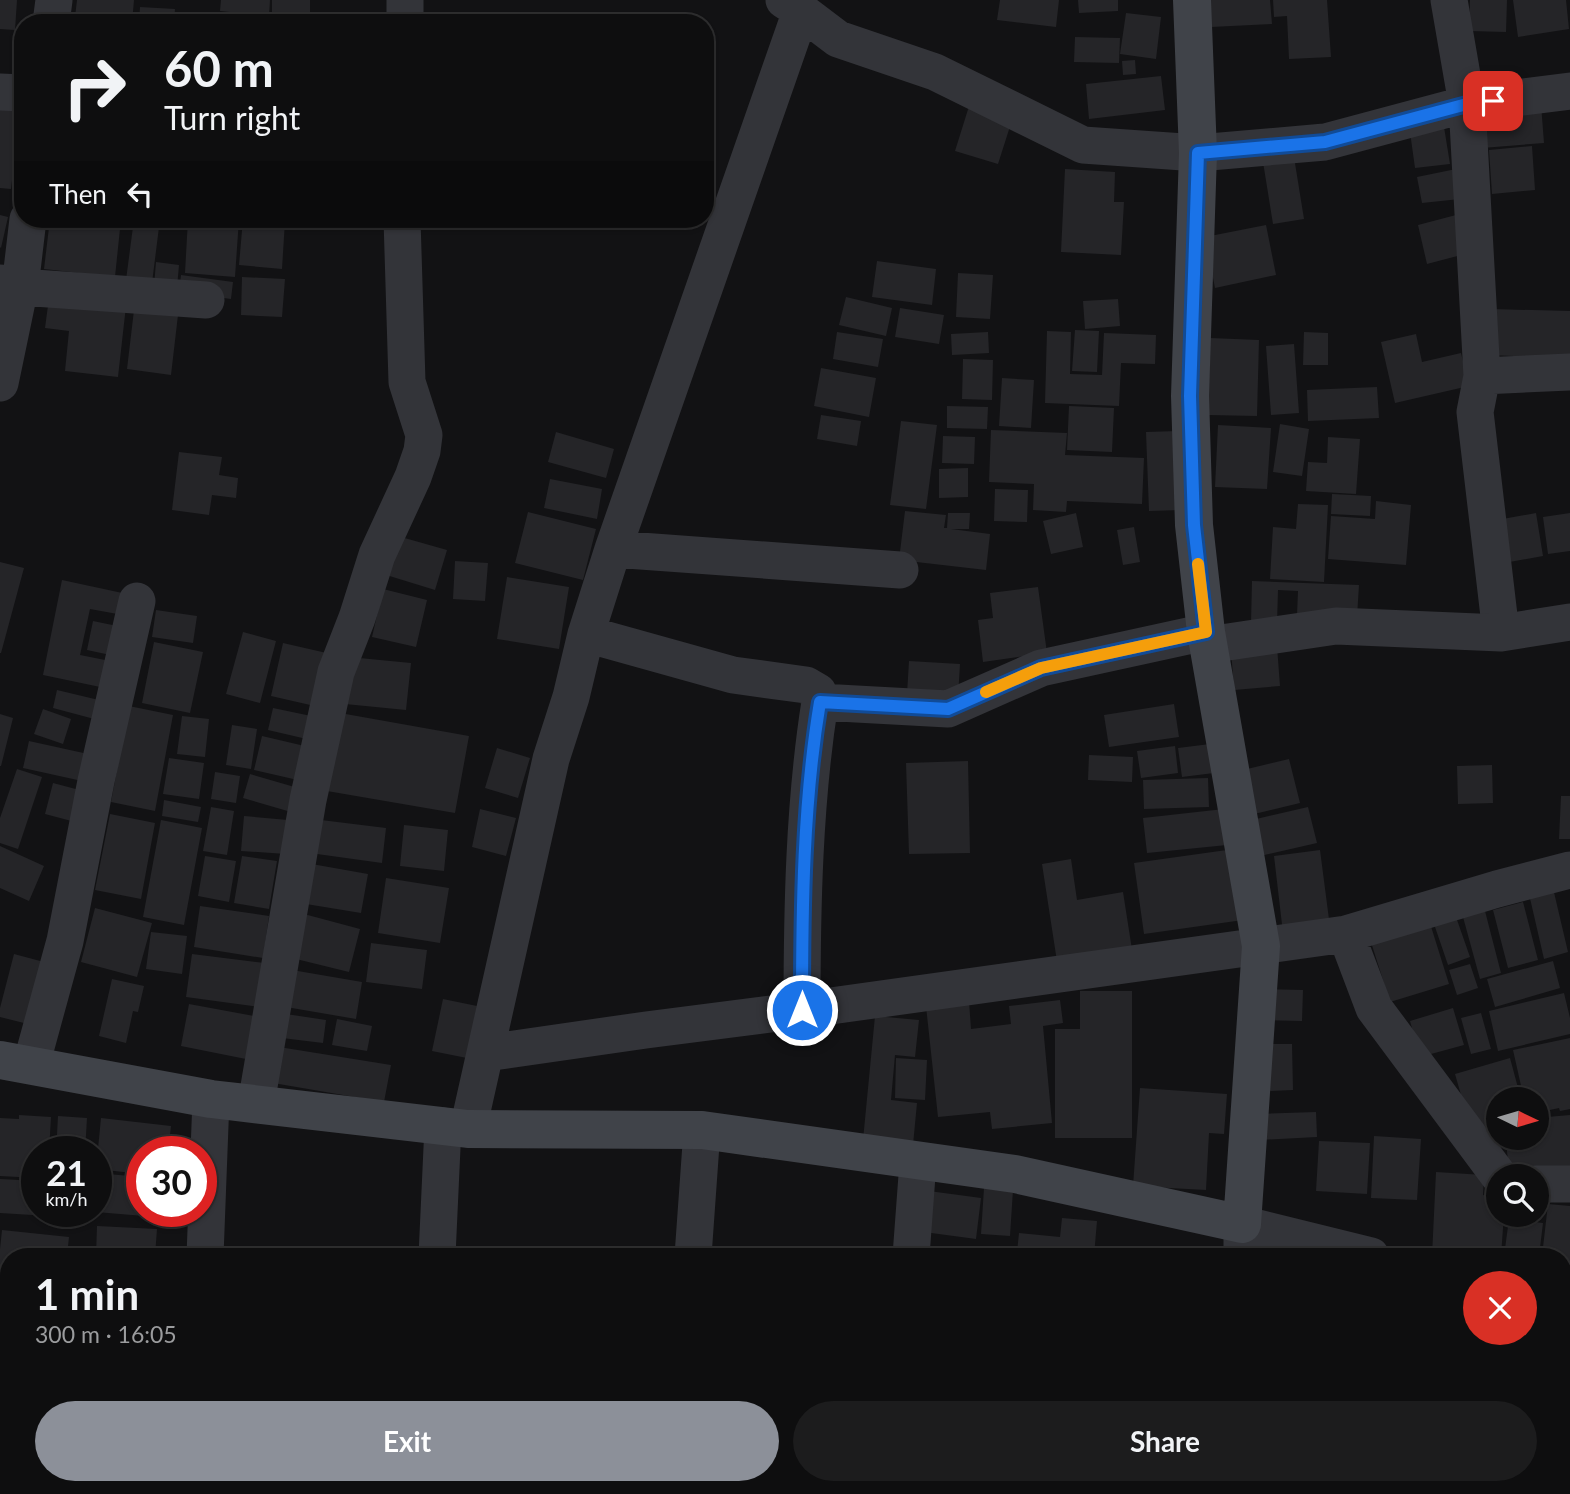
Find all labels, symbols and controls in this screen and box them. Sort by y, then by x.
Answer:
text: 60 m [164,39,274,97]
icon: right [49,42,140,133]
pin [1463,71,1523,131]
icon: arrive [1474,82,1512,120]
text: Turn right [164,98,300,137]
icon: left [121,175,159,213]
text: Then [49,178,107,210]
position arrow [765,973,839,1047]
north arrow [1486,1087,1549,1150]
map controls [1486,1087,1549,1227]
speed limit sign: 30 [126,1136,217,1227]
text: 21 [46,1151,87,1193]
button: search [1486,1164,1549,1227]
text: km/h [45,1188,88,1210]
text: 1 min [35,1269,139,1319]
button: close [1463,1271,1537,1345]
text: 300 m · 16:05 [35,1320,177,1348]
button: Exit [35,1401,779,1481]
button: Share [793,1401,1537,1481]

